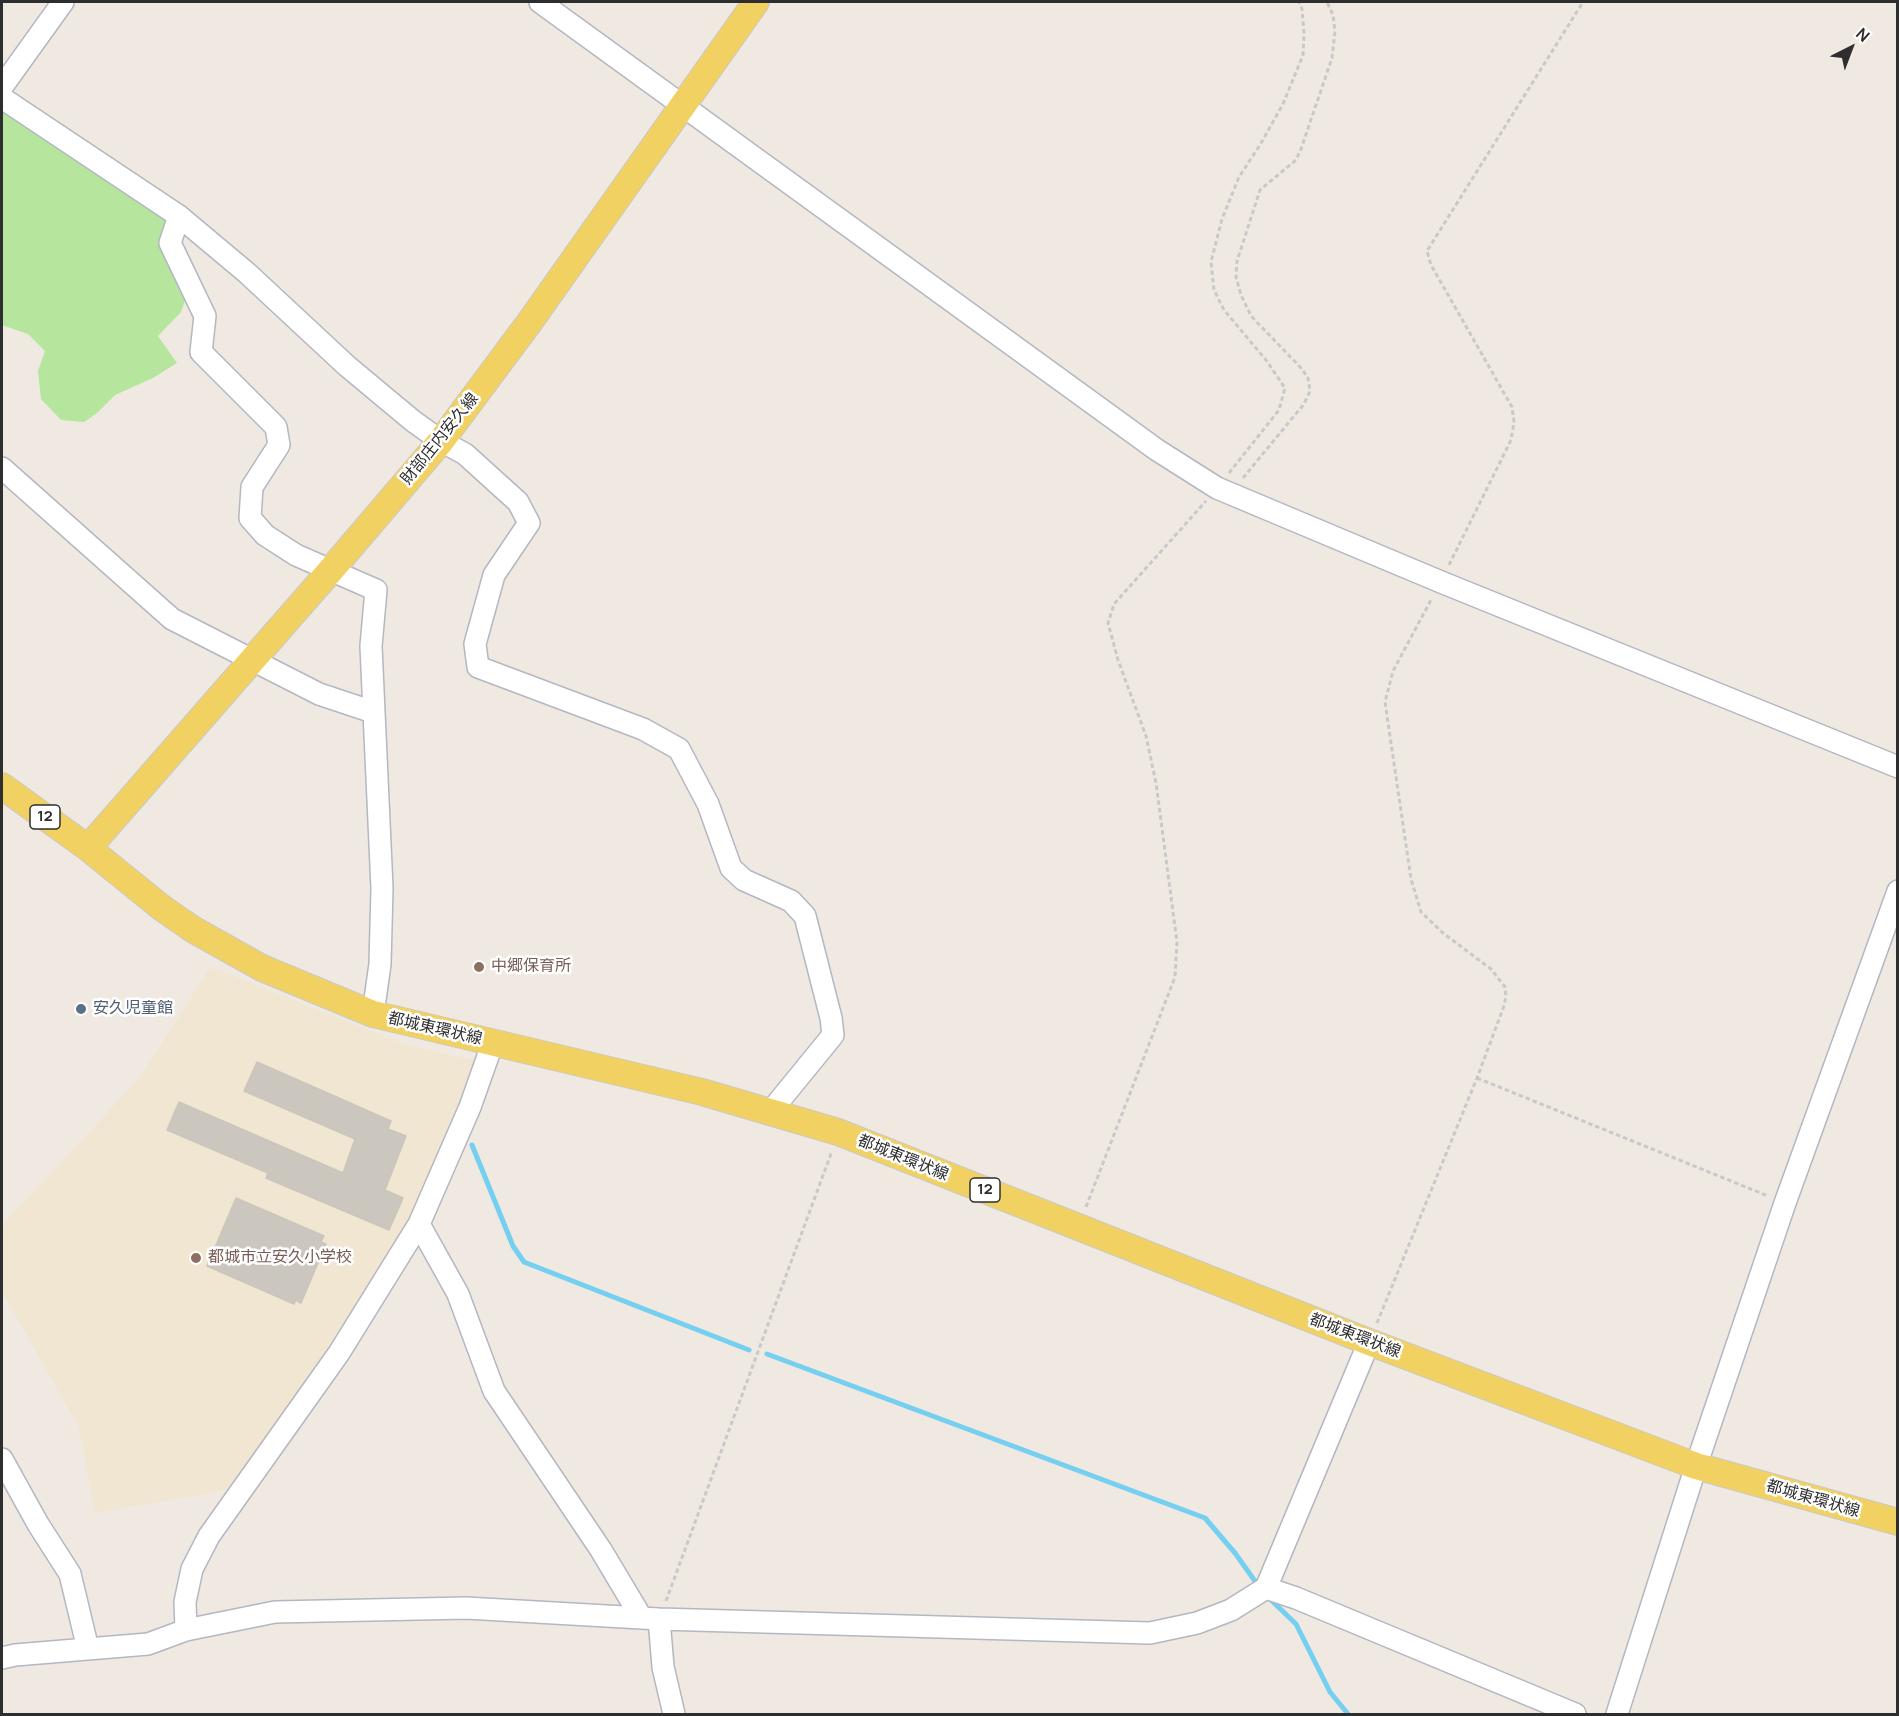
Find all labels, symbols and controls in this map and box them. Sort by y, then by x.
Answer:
north arrow [1821,18,1881,78]
text: N [1851,23,1875,47]
street label: 財部庄内安久線 [397,389,483,489]
road number: 12 [30,805,60,829]
place label: 中郷保育所 [491,957,571,977]
marker: 中郷保育所 [472,960,486,974]
place label: 安久児童館 [93,999,173,1019]
marker: 安久児童館 [74,1002,88,1016]
street label: 都城東環状線 [386,1009,484,1049]
street label: 都城東環状線 [855,1131,951,1185]
road number: 12 [970,1178,1000,1202]
place label: 都城市立安久小学校 [208,1248,352,1268]
marker: 都城市立安久小学校 [189,1251,203,1265]
street label: 都城東環状線 [1307,1310,1403,1362]
street label: 都城東環状線 [1764,1477,1862,1521]

